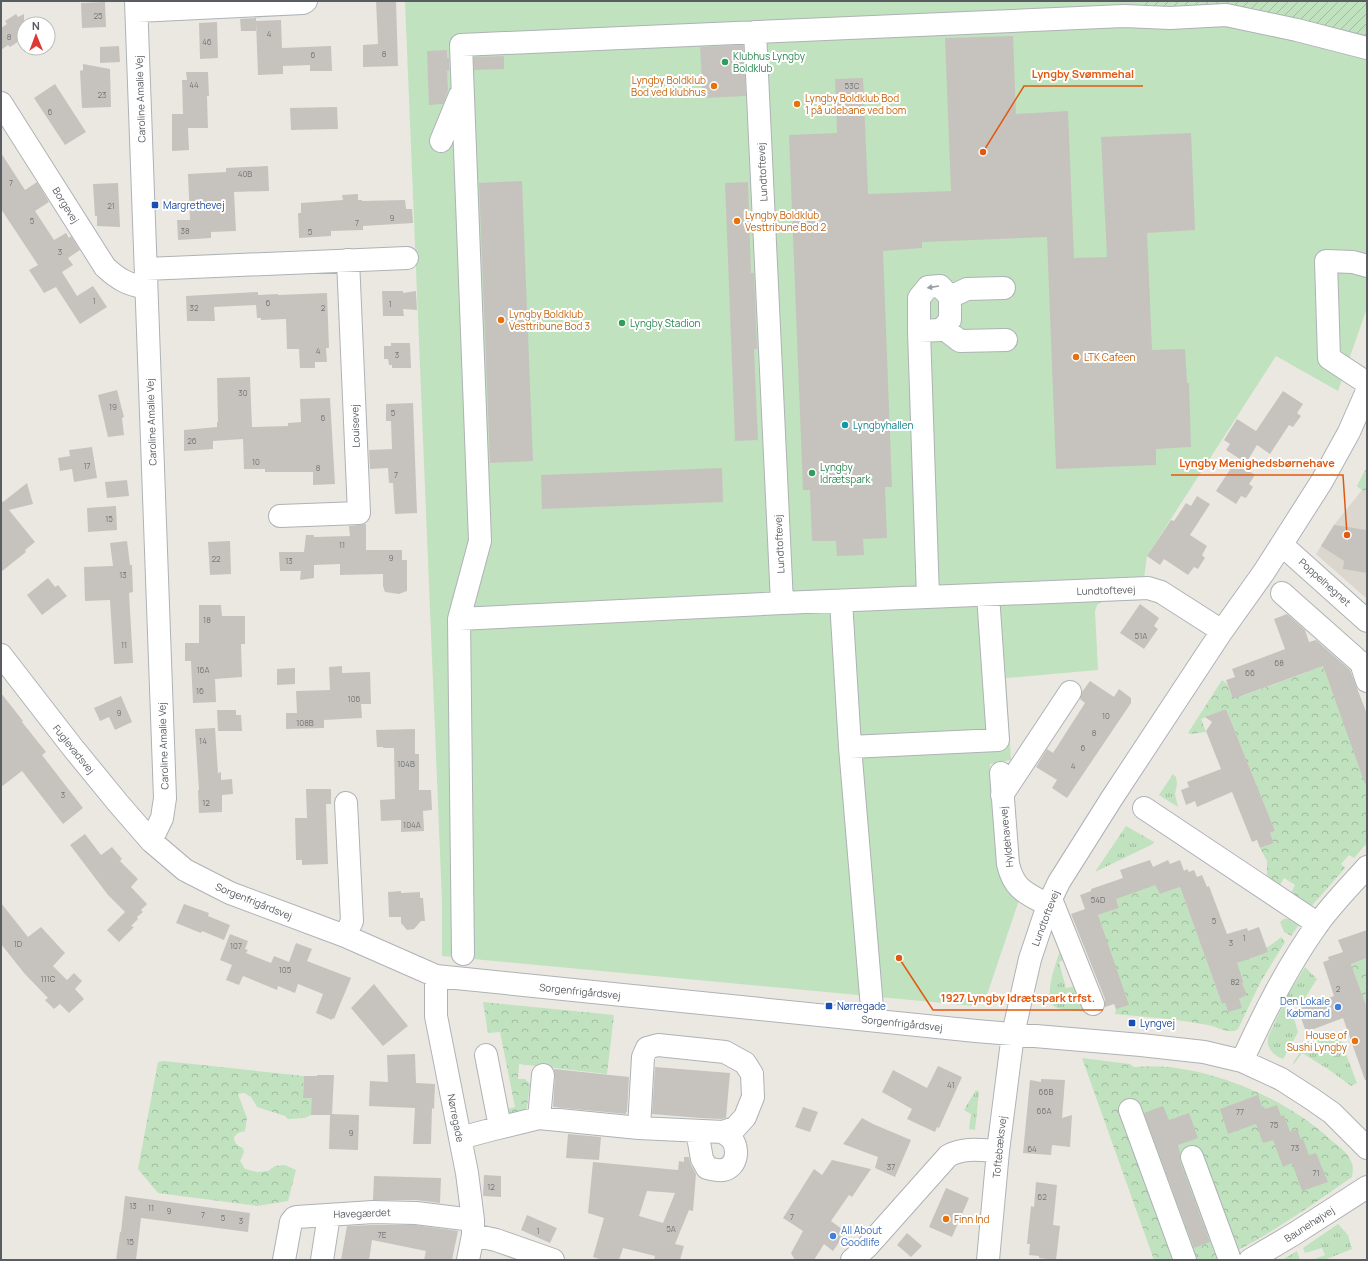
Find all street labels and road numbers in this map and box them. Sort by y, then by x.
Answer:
street label: Caroline Amalie Vej [131,55,149,143]
street label: Lundtoftevej [753,142,771,202]
street label: Borgevej [49,184,83,226]
street label: Caroline Amalie Vej [142,378,160,466]
street label: Louisevej [347,404,363,448]
street label: Lundtoftevej [770,514,788,574]
street label: Poppelhegnet [1296,555,1354,609]
street label: Lundtoftevej [1076,582,1136,598]
street label: Caroline Amalie Vej [154,702,172,790]
street label: Fuglevadsvej [50,722,98,776]
street label: Hyldehavevej [996,806,1016,868]
street label: Sorgenfrigårdsvej [213,879,295,923]
street label: Lundtoftevej [1028,888,1062,948]
street label: Sorgenfrigårdsvej [539,980,621,1002]
street label: Sorgenfrigårdsvej [861,1012,943,1034]
street label: Nørregade [444,1093,468,1144]
street label: Toftebæksvej [989,1115,1009,1179]
street label: Baunehøjvej [1281,1203,1337,1245]
street label: Havegærdet [333,1205,391,1221]

